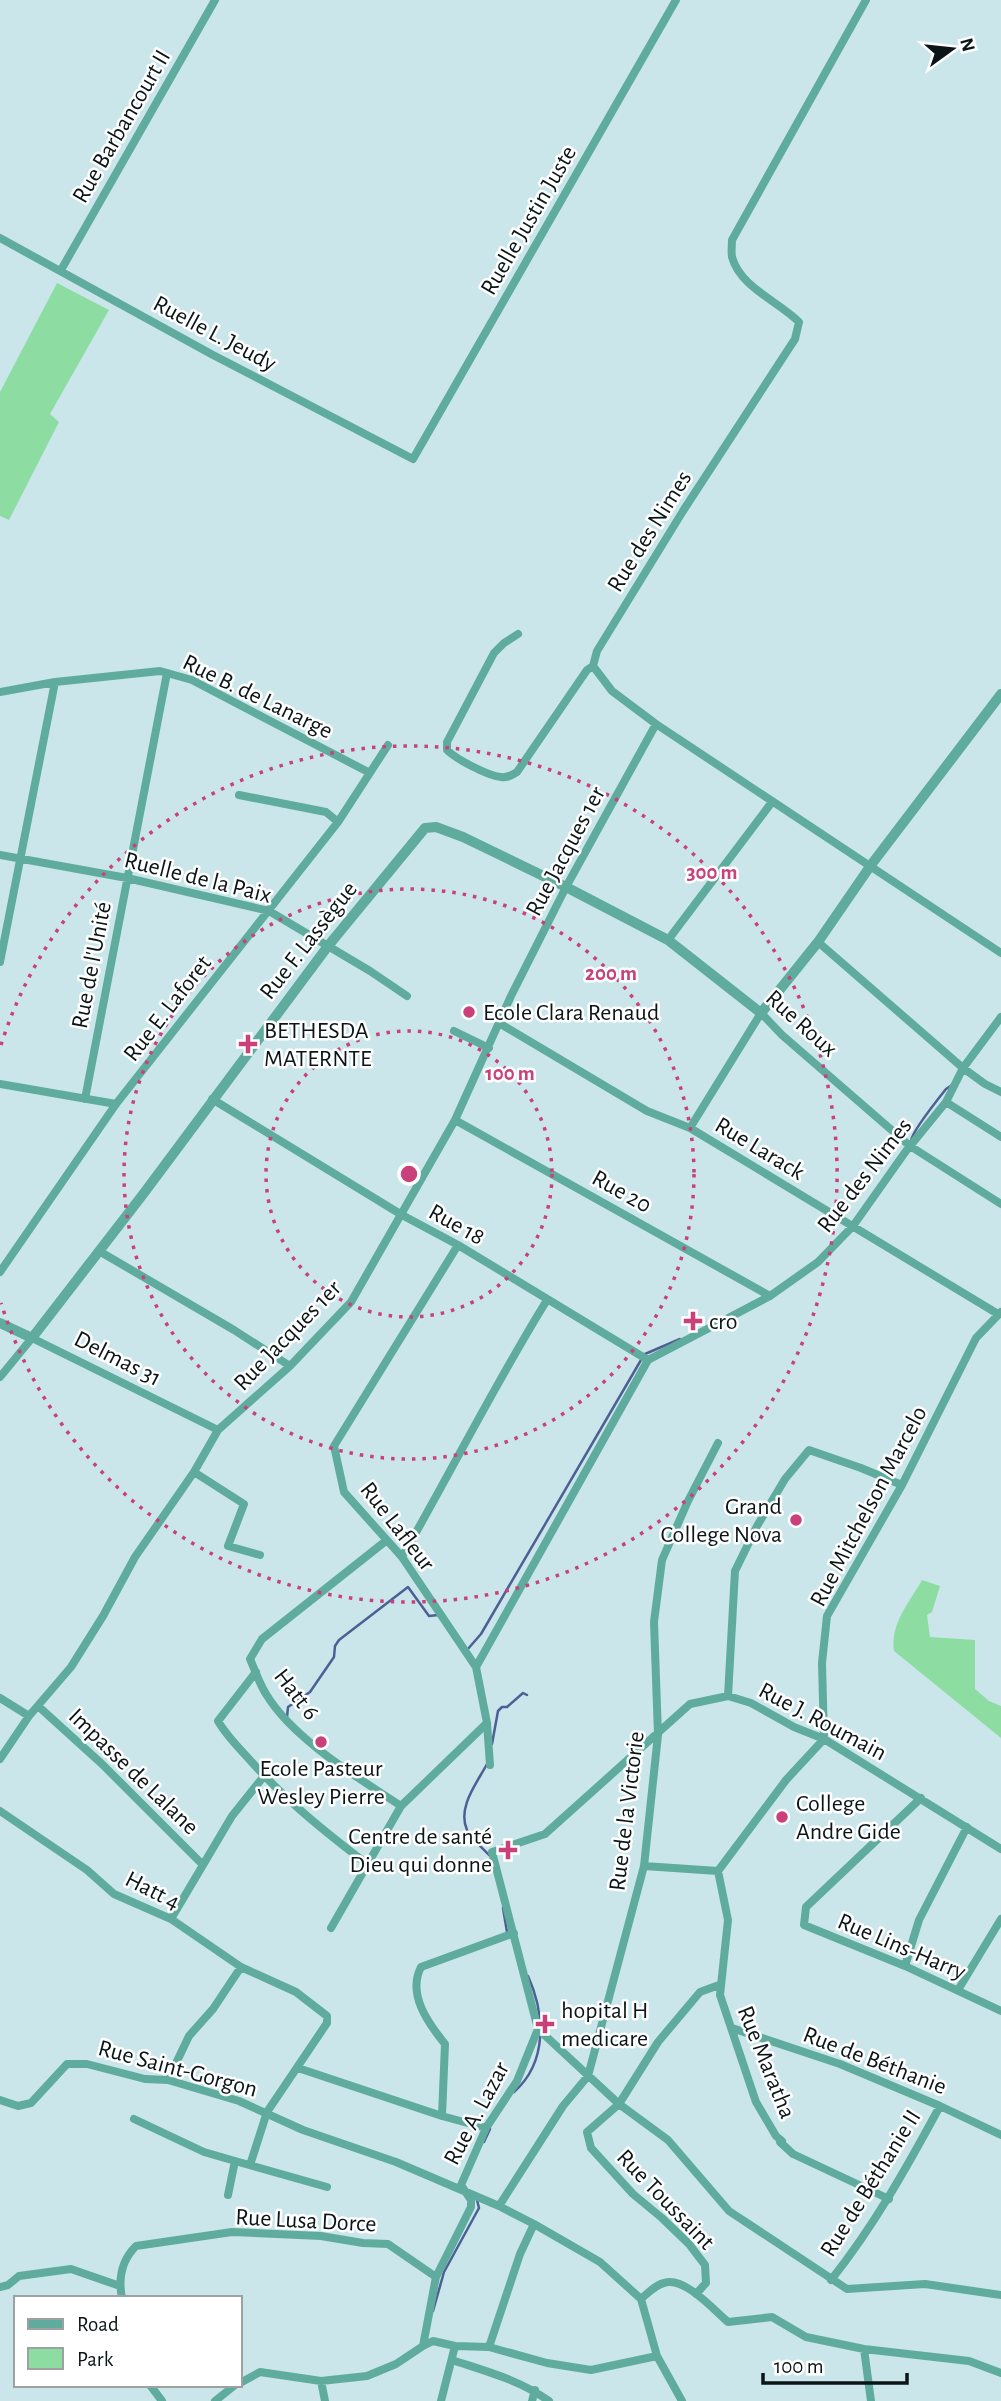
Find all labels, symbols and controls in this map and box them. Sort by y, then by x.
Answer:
north arrow [917,14,987,84]
text: N [956,36,978,54]
street label: Rue Barbancourt II [68,46,175,207]
street label: Ruelle Justin Juste [477,142,581,299]
street label: Ruelle L. Jeudy [149,292,280,376]
street label: Rue des Nimes [603,467,697,596]
street label: Rue B. de Lanarge [179,650,336,744]
street label: Rue Jacques 1er [522,783,610,920]
street label: Ruelle de la Paix [122,848,274,908]
text: 300 m [686,862,738,883]
street label: Rue F. Lassègue [256,877,362,1004]
street label: Rue de l'Unité [68,900,116,1031]
street label: Rue E. Laforet [119,951,216,1066]
text: 200 m [585,963,637,984]
street label: Rue Roux [761,986,842,1062]
place label: Ecole Clara Renaud [483,1001,659,1025]
marker: Ecole Clara Renaud [461,1004,477,1020]
place label: BETHESDA MATERNTE [264,1019,372,1071]
marker: BETHESDA MATERNTE [238,1034,258,1054]
text: 100 m [485,1063,535,1084]
street label: Rue Larack [711,1113,808,1185]
street label: Rue des Nimes [813,1114,917,1237]
centre of rings [397,1162,421,1186]
street label: Rue 20 [588,1166,655,1218]
street label: Rue 18 [425,1200,488,1250]
street label: Rue Jacques 1er [229,1276,346,1395]
place label: cro [709,1310,738,1334]
marker: cro [683,1311,703,1331]
street label: Delmas 31 [70,1327,165,1391]
street label: Rue Mitchelson Marcelo [806,1402,932,1611]
street label: Rue Lafleur [355,1478,439,1576]
place label: Grand College Nova [661,1495,782,1547]
marker: Grand College Nova [788,1512,804,1528]
street label: Hatt 6 [269,1665,323,1725]
street label: Rue J. Roumain [755,1678,890,1766]
street label: Impasse de Lalane [64,1704,203,1839]
street label: Rue de la Victorie [605,1730,649,1892]
marker: Ecole Pasteur Wesley Pierre [313,1734,329,1750]
place label: Ecole Pasteur Wesley Pierre [257,1757,385,1809]
place label: College Andre Gide [796,1792,901,1844]
marker: College Andre Gide [774,1809,790,1825]
place label: Centre de santé Dieu qui donne [348,1825,492,1877]
marker: Centre de santé Dieu qui donne [498,1840,518,1860]
street label: Hatt 4 [121,1867,184,1915]
street label: Rue Lins-Harry [834,1909,969,1985]
place label: hopital H medicare [561,1999,648,2051]
street label: Rue Maratha [733,2003,800,2122]
marker: hopital H medicare [535,2014,555,2034]
street label: Rue de Béthanie [800,2023,950,2099]
street label: Rue Saint-Gorgon [96,2036,260,2102]
street label: Rue A. Lazar [440,2058,514,2169]
street label: Rue de Béthanie II [816,2106,926,2261]
street label: Rue Toussaint [612,2145,719,2255]
street label: Rue Lusa Dorce [235,2205,377,2237]
legend [14,2296,242,2387]
text: Road [77,2314,119,2335]
scale bar [763,2342,906,2386]
text: Park [77,2349,114,2370]
text: 100 m [774,2356,824,2377]

